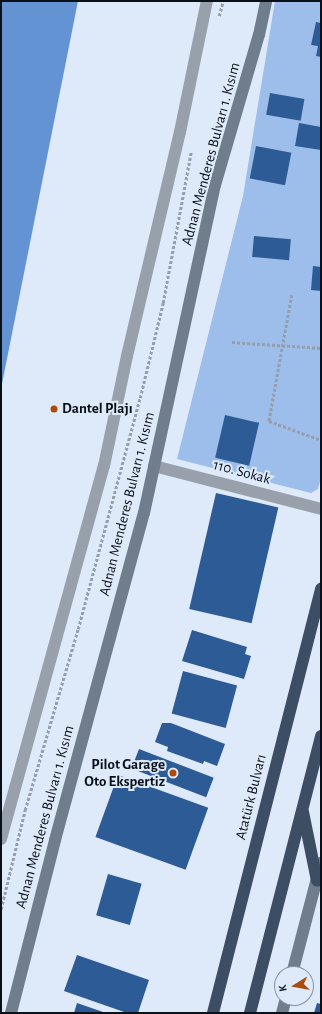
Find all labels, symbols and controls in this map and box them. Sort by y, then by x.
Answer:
street label: Adnan Menderes Bulvarı 1. Kısım [178,60,244,248]
place label: Dantel Plajı [62,400,133,418]
marker: Dantel Plajı [49,404,59,414]
street label: Adnan Menderes Bulvarı 1. Kısım [95,410,159,598]
street label: 110. Sokak [211,456,273,488]
street label: Adnan Menderes Bulvarı 1. Kısım [12,723,78,911]
street label: Atatürk Bulvarı [232,752,270,842]
place label: Pilot Garage Oto Ekspertiz [84,755,165,790]
marker: Pilot Garage Oto Ekspertiz [168,768,178,778]
north arrow [274,966,314,1006]
text: K [277,984,289,992]

